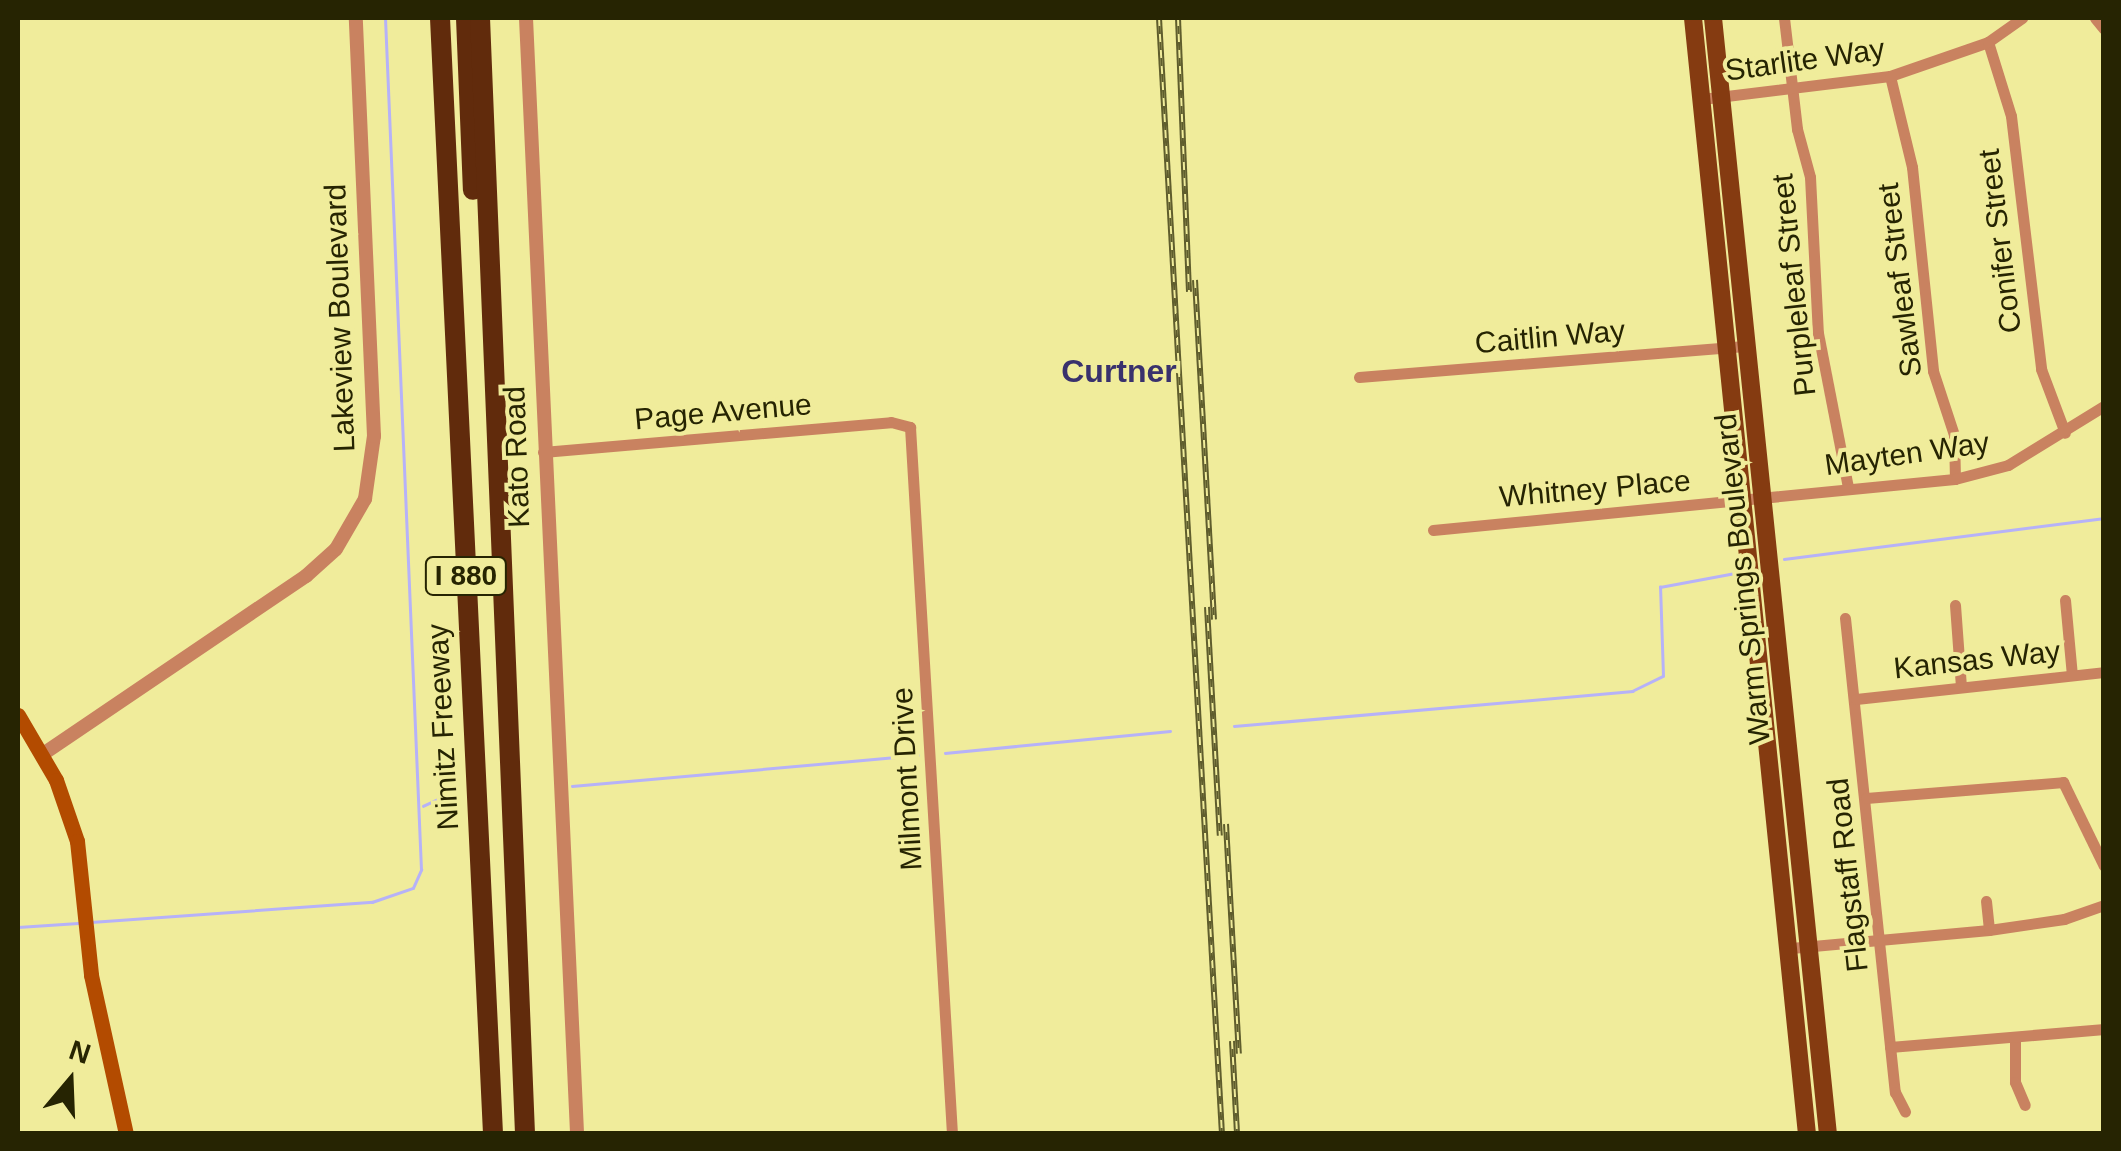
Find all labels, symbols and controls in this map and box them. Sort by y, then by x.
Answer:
street label: Starlite Way [1723,31,1887,89]
street label: Conifer Street [1971,147,2029,335]
street label: Purpleleaf Street [1764,172,1824,398]
street label: Sawleaf Street [1870,181,1930,379]
street label: Lakeview Boulevard [317,183,363,453]
street label: Caitlin Way [1473,313,1627,361]
district label: Curtner [1061,352,1177,390]
street label: Kato Road [497,386,537,528]
street label: Page Avenue [632,386,814,438]
street label: Warm Springs Boulevard [1708,412,1778,746]
street label: Mayten Way [1823,425,1991,483]
street label: Whitney Place [1498,463,1692,515]
road number: I 880 [424,553,508,599]
street label: Nimitz Freeway [420,623,466,831]
street label: Kansas Way [1892,633,2062,687]
street label: Milmont Drive [884,687,930,871]
street label: Flagstaff Road [1820,776,1876,974]
north arrow [20,1031,120,1131]
text: N [65,1034,95,1070]

